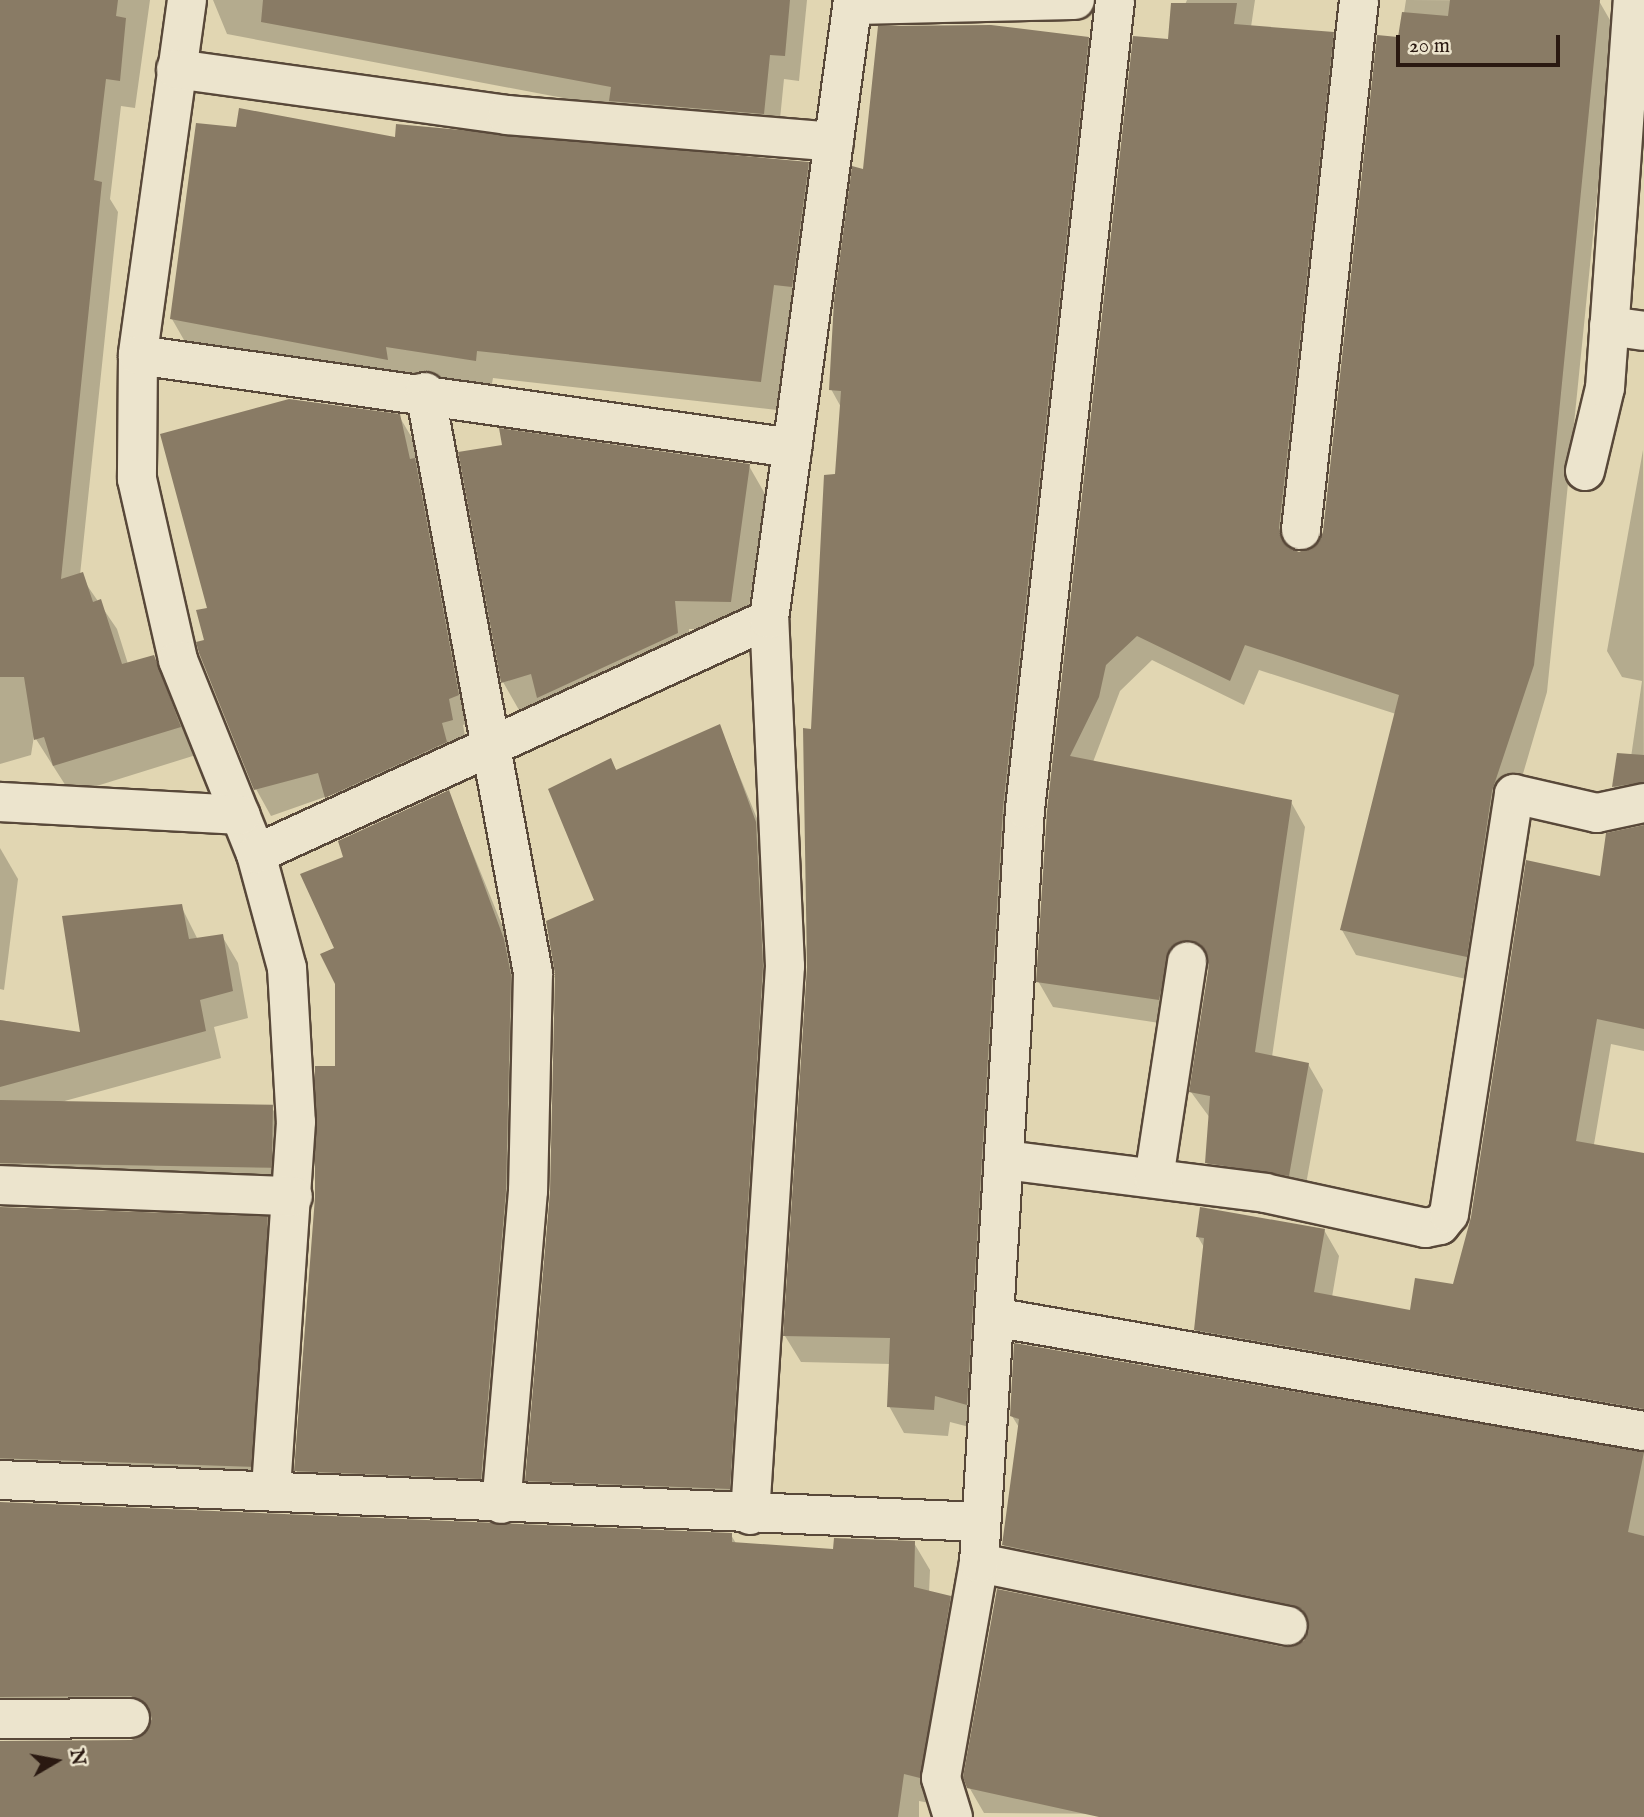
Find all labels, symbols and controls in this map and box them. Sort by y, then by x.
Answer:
scale bar [1399,21,1564,65]
text: 20 m [1409,33,1450,60]
north arrow [21,1726,91,1796]
text: N [63,1747,90,1768]

